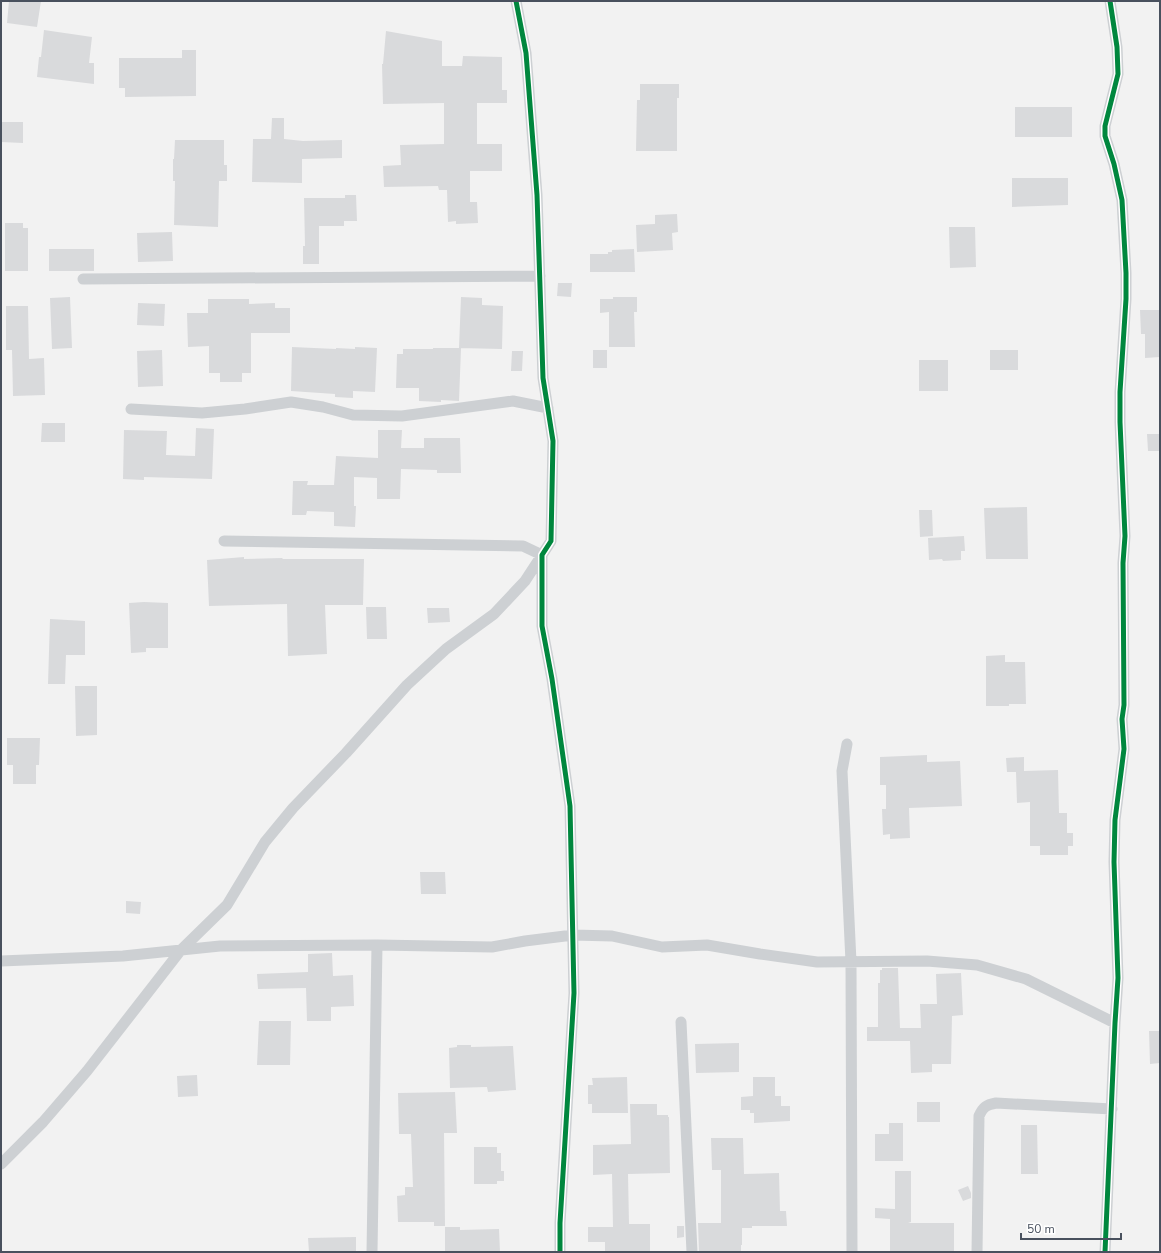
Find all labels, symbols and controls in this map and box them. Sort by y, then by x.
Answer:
scale bar [1021,1215,1121,1241]
text: 50 m [1027,1221,1055,1237]

